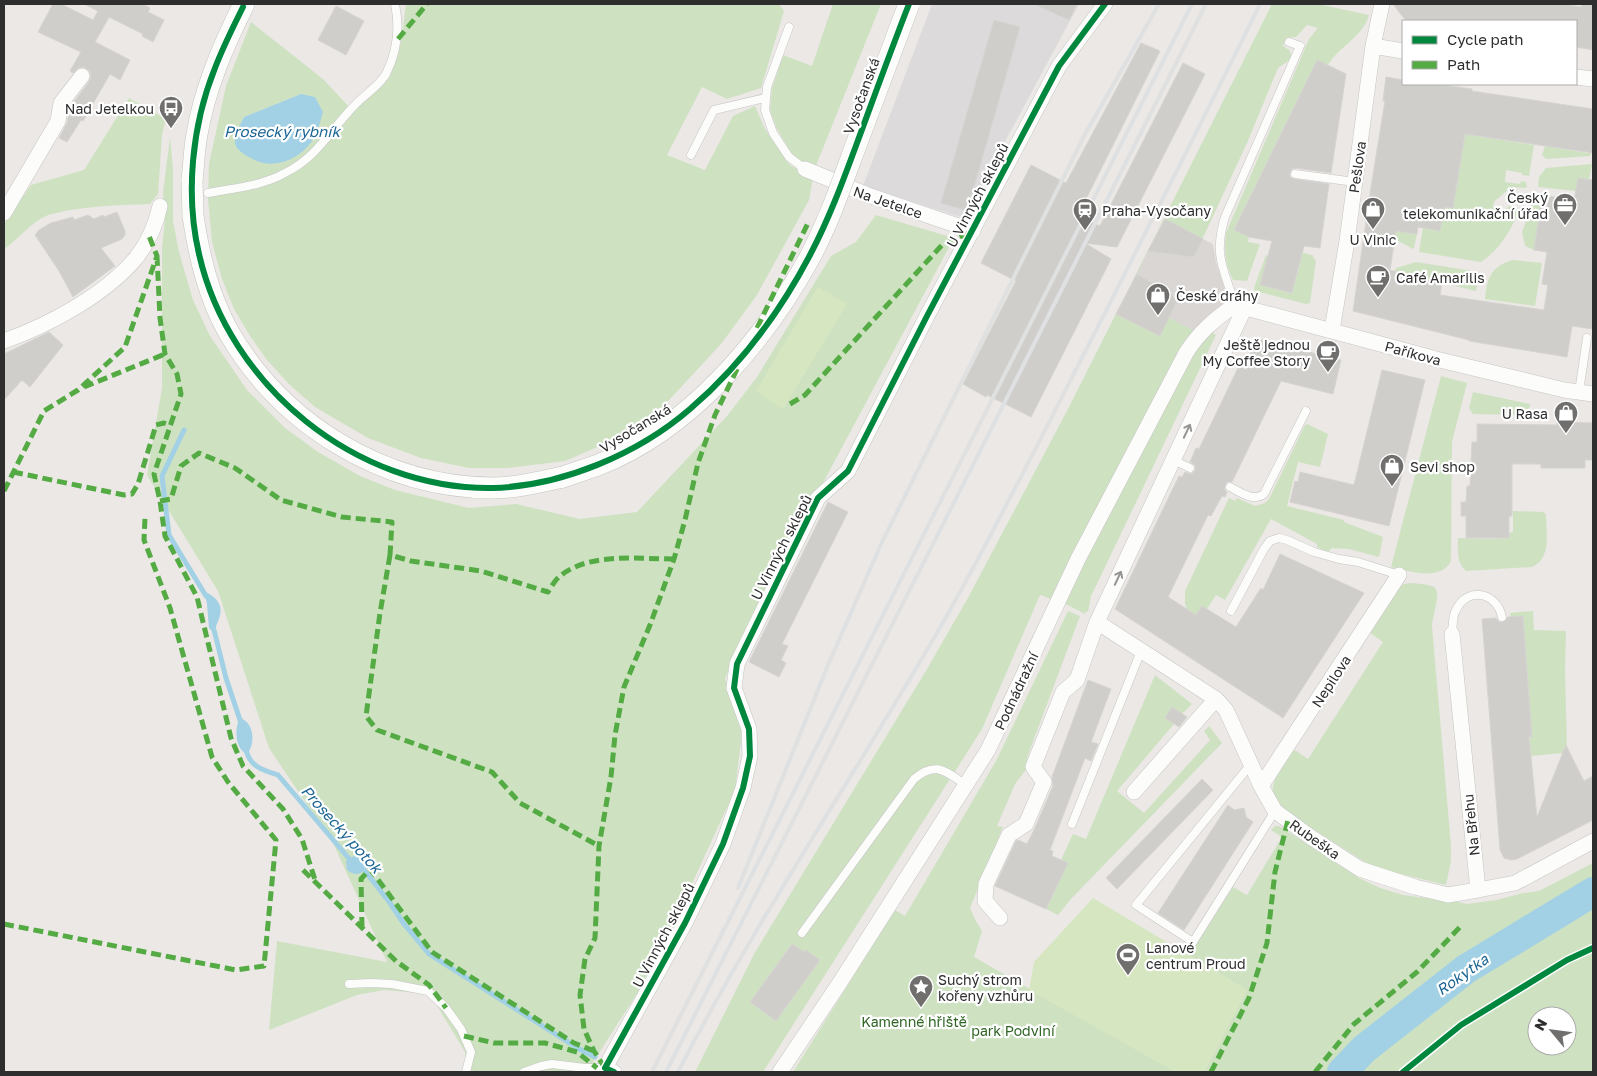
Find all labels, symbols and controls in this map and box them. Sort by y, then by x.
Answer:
legend [1402,20,1577,85]
text: Cycle path [1447,30,1523,48]
street label: Vysočanská [839,55,883,137]
text: Path [1447,55,1480,73]
bus stop icon: Nad Jetelkou [158,95,184,129]
place label: Nad Jetelkou [65,100,154,117]
water label: Prosecký rybník [224,122,342,141]
street label: U Vinných sklepů [942,140,1012,250]
street label: Pešlova [1345,140,1369,194]
street label: Na Jetelce [851,182,925,222]
place label: Český telekomunikační úřad [1403,189,1548,222]
office icon: Český telekomunikační úřad [1552,192,1578,226]
shop icon: U Vinic [1360,196,1386,230]
station icon: Praha-Vysočany [1072,197,1098,231]
place label: Praha-Vysočany [1102,202,1211,219]
place label: U Vinic [1350,231,1397,248]
cafe icon: Café Amarilis [1365,264,1391,298]
place label: Café Amarilis [1396,269,1485,286]
shop icon: České dráhy [1145,282,1171,316]
place label: České dráhy [1176,287,1258,304]
place label: Ještě jednou My Coffee Story [1202,336,1310,369]
street label: Paříkova [1383,337,1443,369]
cafe icon: Ještě jednou My Coffee Story [1315,339,1341,373]
street label: Vysočanská [596,400,674,456]
shop icon: U Rasa [1553,400,1579,434]
place label: U Rasa [1502,405,1548,422]
one-way arrow [1183,424,1192,439]
shop icon: Sevi shop [1379,453,1405,487]
place label: Sevi shop [1410,458,1475,475]
street label: U Vinných sklepů [747,491,815,603]
one-way arrow [1114,571,1123,586]
street label: Podnádražní [991,648,1042,733]
street label: Nepilova [1308,652,1354,710]
water label: Prosecký potok [297,781,387,878]
street label: Na Břehu [1459,793,1483,857]
street label: Rubeška [1287,816,1343,862]
street label: U Vinných sklepů [628,880,698,990]
place label: Lanové centrum Proud [1146,939,1246,972]
sports icon: Lanové centrum Proud [1115,942,1141,976]
water label: Rokytka [1433,949,1492,999]
place label: Suchý strom kořeny vzhůru [938,971,1033,1004]
place icon: Suchý strom kořeny vzhůru [908,974,934,1008]
north arrow [1527,1006,1577,1056]
park label: Kamenné hřiště [861,1013,967,1030]
text: N [1530,1016,1550,1033]
park label: park Podviní [971,1022,1056,1039]

